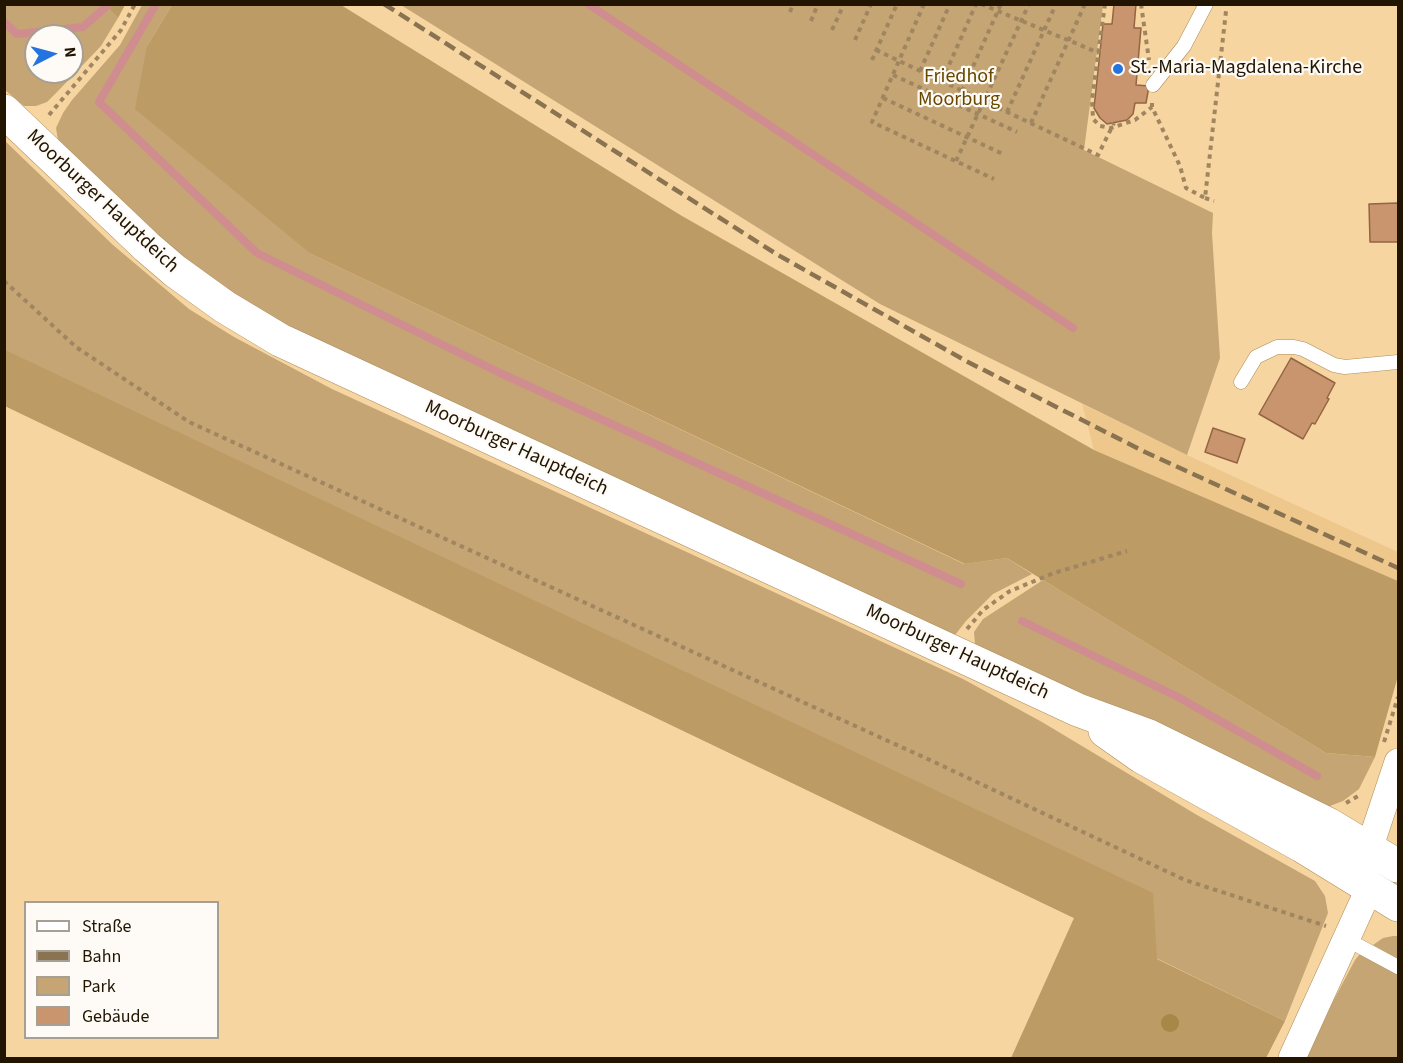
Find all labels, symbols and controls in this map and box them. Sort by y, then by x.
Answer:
north arrow [24,24,84,84]
text: N [58,46,81,59]
place label: St.-Maria-Magdalena-Kirche [1130,57,1362,81]
marker: St.-Maria-Magdalena-Kirche [1111,62,1125,76]
park label: Friedhof Moorburg [918,66,1000,113]
street label: Moorburger Hauptdeich [21,125,183,279]
street label: Moorburger Hauptdeich [420,396,612,502]
street label: Moorburger Hauptdeich [861,600,1053,706]
legend [24,901,219,1039]
text: Straße [82,914,131,939]
text: Bahn [82,944,121,969]
text: Park [82,974,116,999]
text: Gebäude [82,1004,150,1029]

